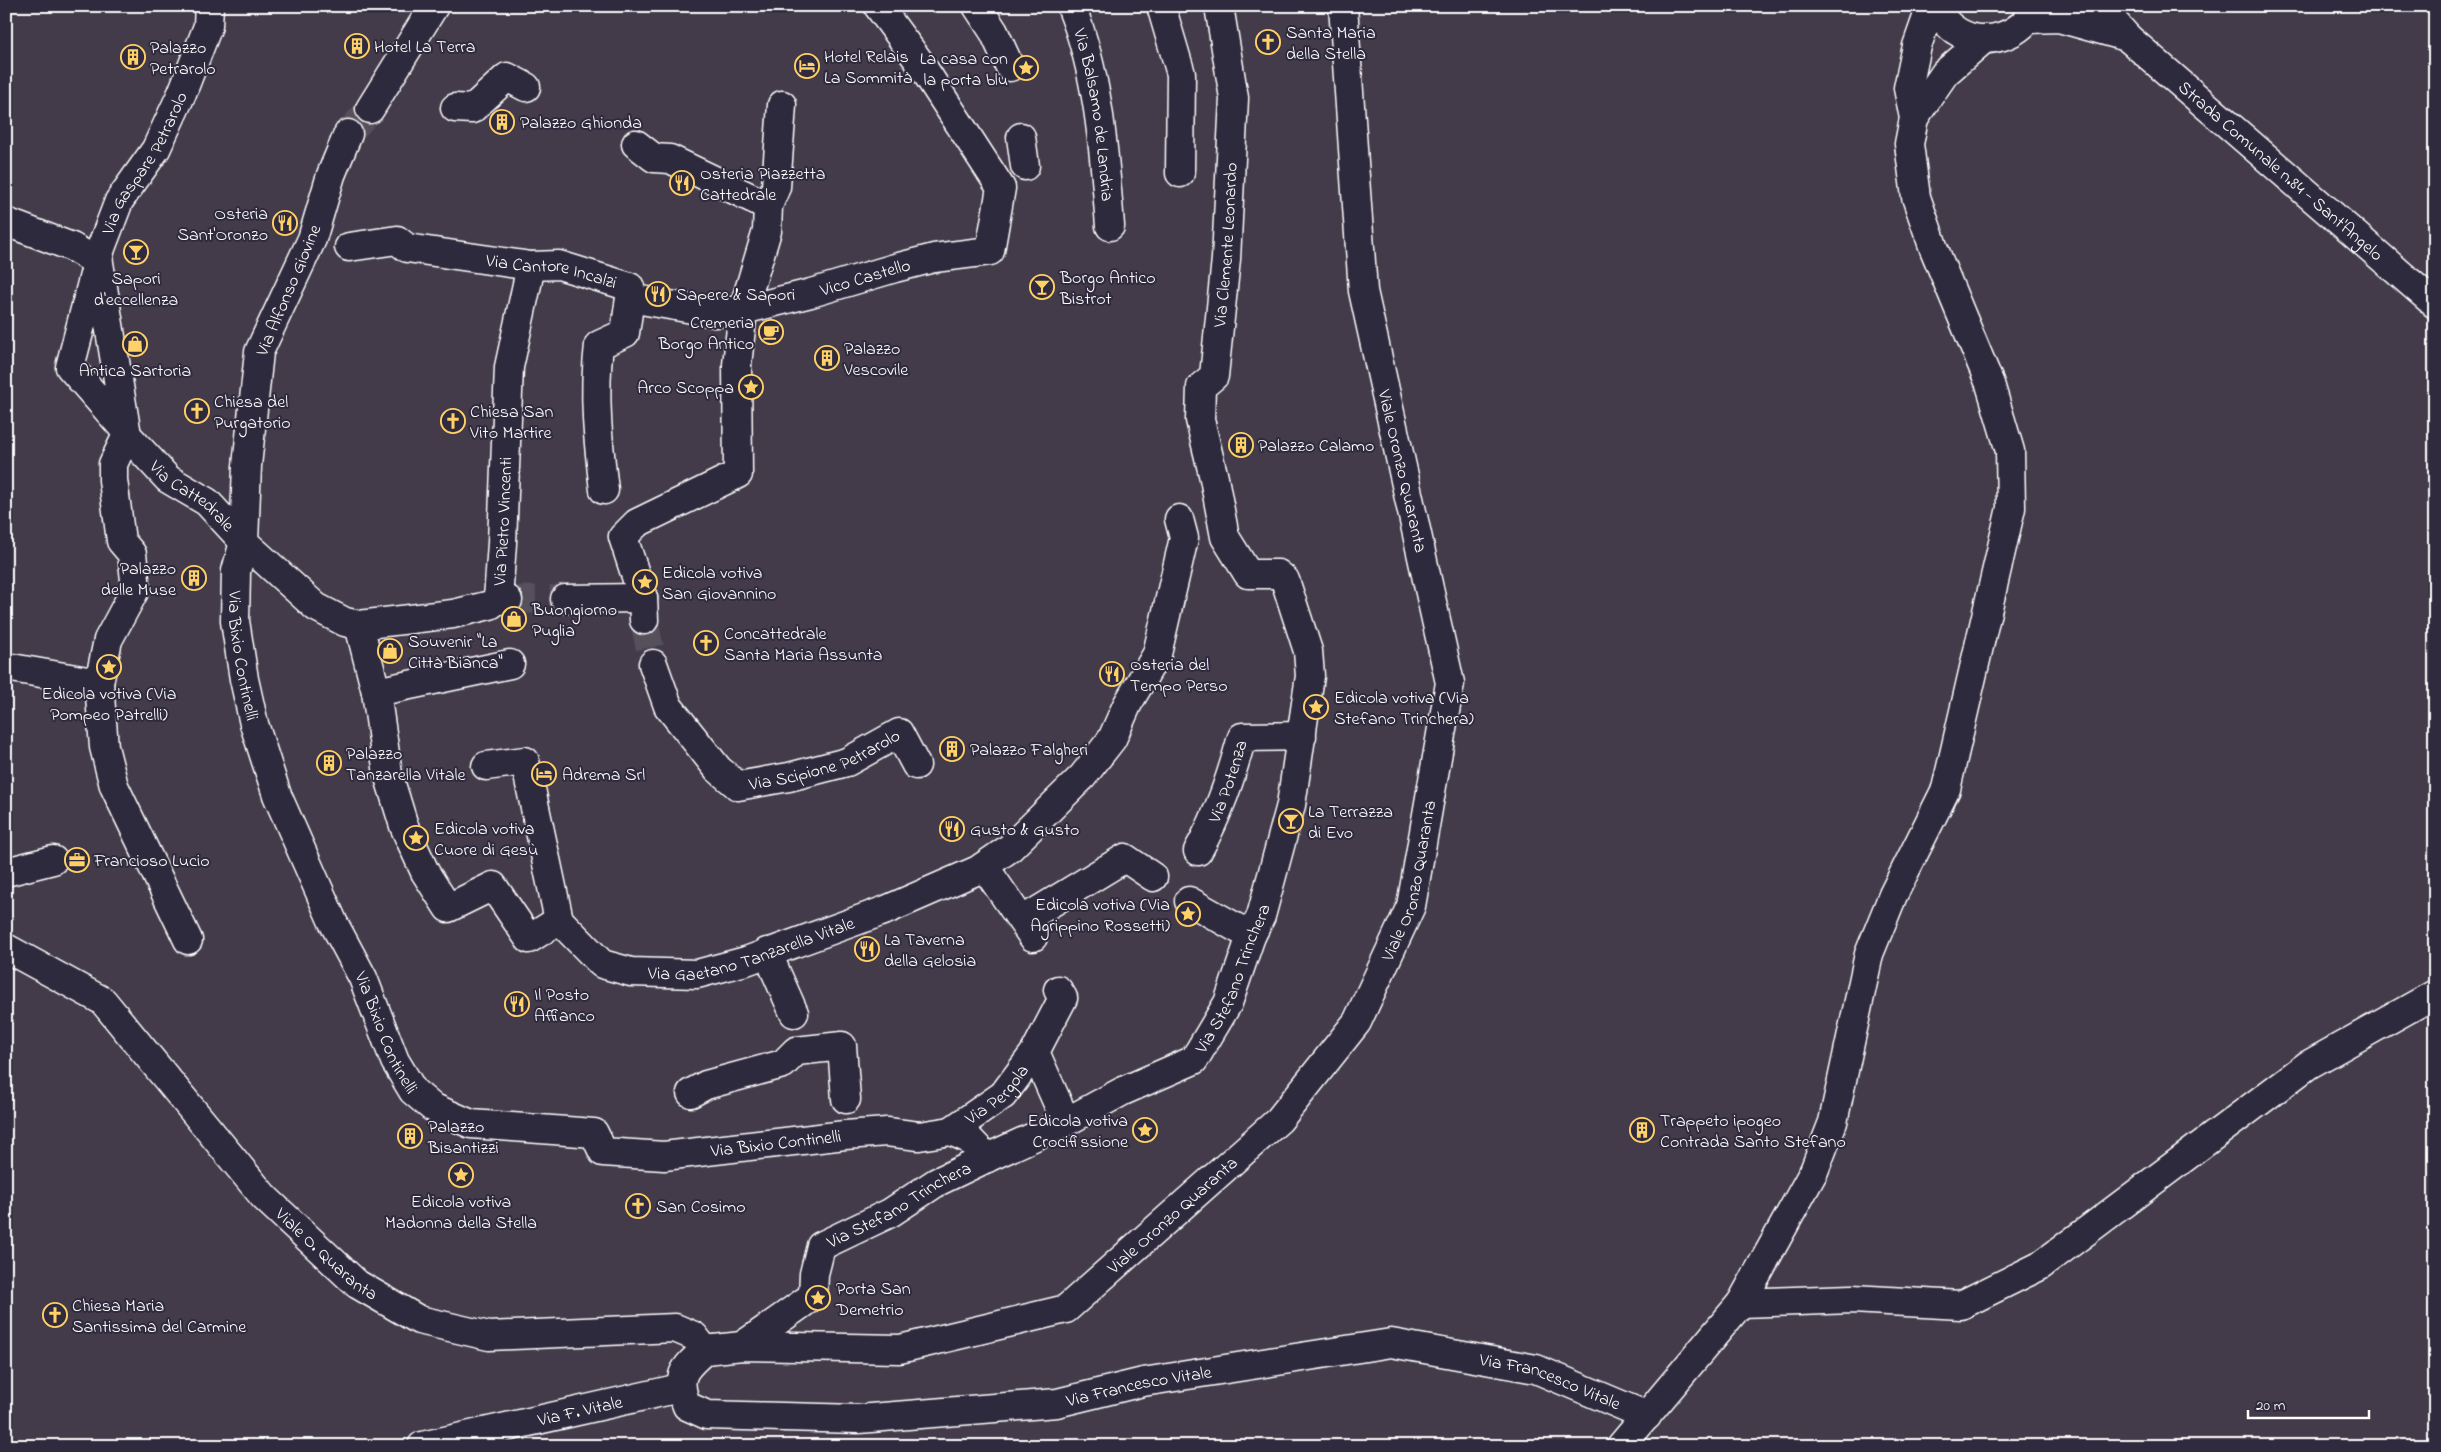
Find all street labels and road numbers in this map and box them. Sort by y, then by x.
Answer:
street label: Via Balsamo de Landria [1065,25,1119,203]
street label: Strada Comunale n.84 - Sant'Angelo [2171,76,2388,268]
street label: Via Gaspare Petrarolo [96,88,196,240]
street label: Via Clemente Leonardo [1208,162,1246,330]
street label: Via Alfonso Giovine [250,220,330,361]
street label: Via Cantore Incalzi [483,248,620,297]
street label: Vico Castello [817,254,914,305]
street label: Viale Oronzo Quaranta [1369,386,1432,555]
street label: Via Cattedrale [141,455,240,539]
street label: Via Pietro Vincenti [488,456,520,588]
street label: Via Bixio Continelli [219,589,264,723]
street label: Via Scipione Petrarolo [746,724,906,799]
street label: Via Potenza [1203,738,1255,828]
street label: Viale Oronzo Quaranta [1376,798,1444,967]
street label: Via Stefano Trinchera [1189,902,1279,1060]
street label: Via Gaetano Tanzarella Vitale [646,911,860,989]
street label: Via Bixio Continelli [346,967,423,1100]
street label: Via Pergola [960,1060,1036,1133]
street label: Via Bixio Continelli [709,1125,843,1166]
street label: Viale Oronzo Quaranta [1102,1151,1244,1282]
street label: Via Stefano Trinchera [822,1156,976,1257]
street label: Viale O. Quaranta [268,1202,382,1308]
street label: Via Francesco Vitale [1476,1348,1625,1419]
street label: Via Francesco Vitale [1063,1360,1215,1415]
street label: Via F. Vitale [535,1390,626,1435]

